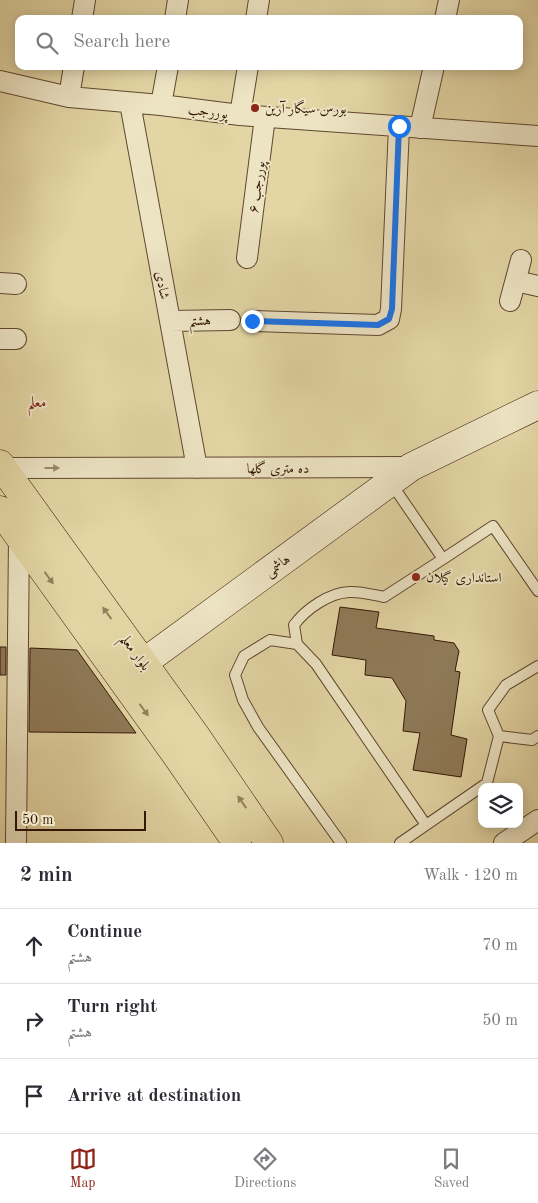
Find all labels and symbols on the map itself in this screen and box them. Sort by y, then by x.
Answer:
place label: بورس سیگار آرین [265,99,347,117]
marker: بورس سیگار آرین [249,102,261,114]
street label: پوررجب [187,103,230,125]
route start [388,115,411,138]
street label: پوررجب ۶ [246,159,271,214]
street label: شادی [152,270,171,300]
route end [241,310,264,333]
street label: هشتم [189,314,211,334]
district label: معلم [28,395,46,417]
street label: ده متری گلها [247,460,309,477]
one-way arrow [44,464,60,472]
street label: هاشمی [262,552,294,581]
place label: استانداری گیلان [426,570,502,586]
marker: استانداری گیلان [410,571,422,583]
one-way arrow [44,572,54,585]
one-way arrow [102,606,112,620]
street label: بلوار معلم [112,632,153,677]
one-way arrow [139,703,149,717]
one-way arrow [237,796,247,809]
scale bar [15,808,146,831]

